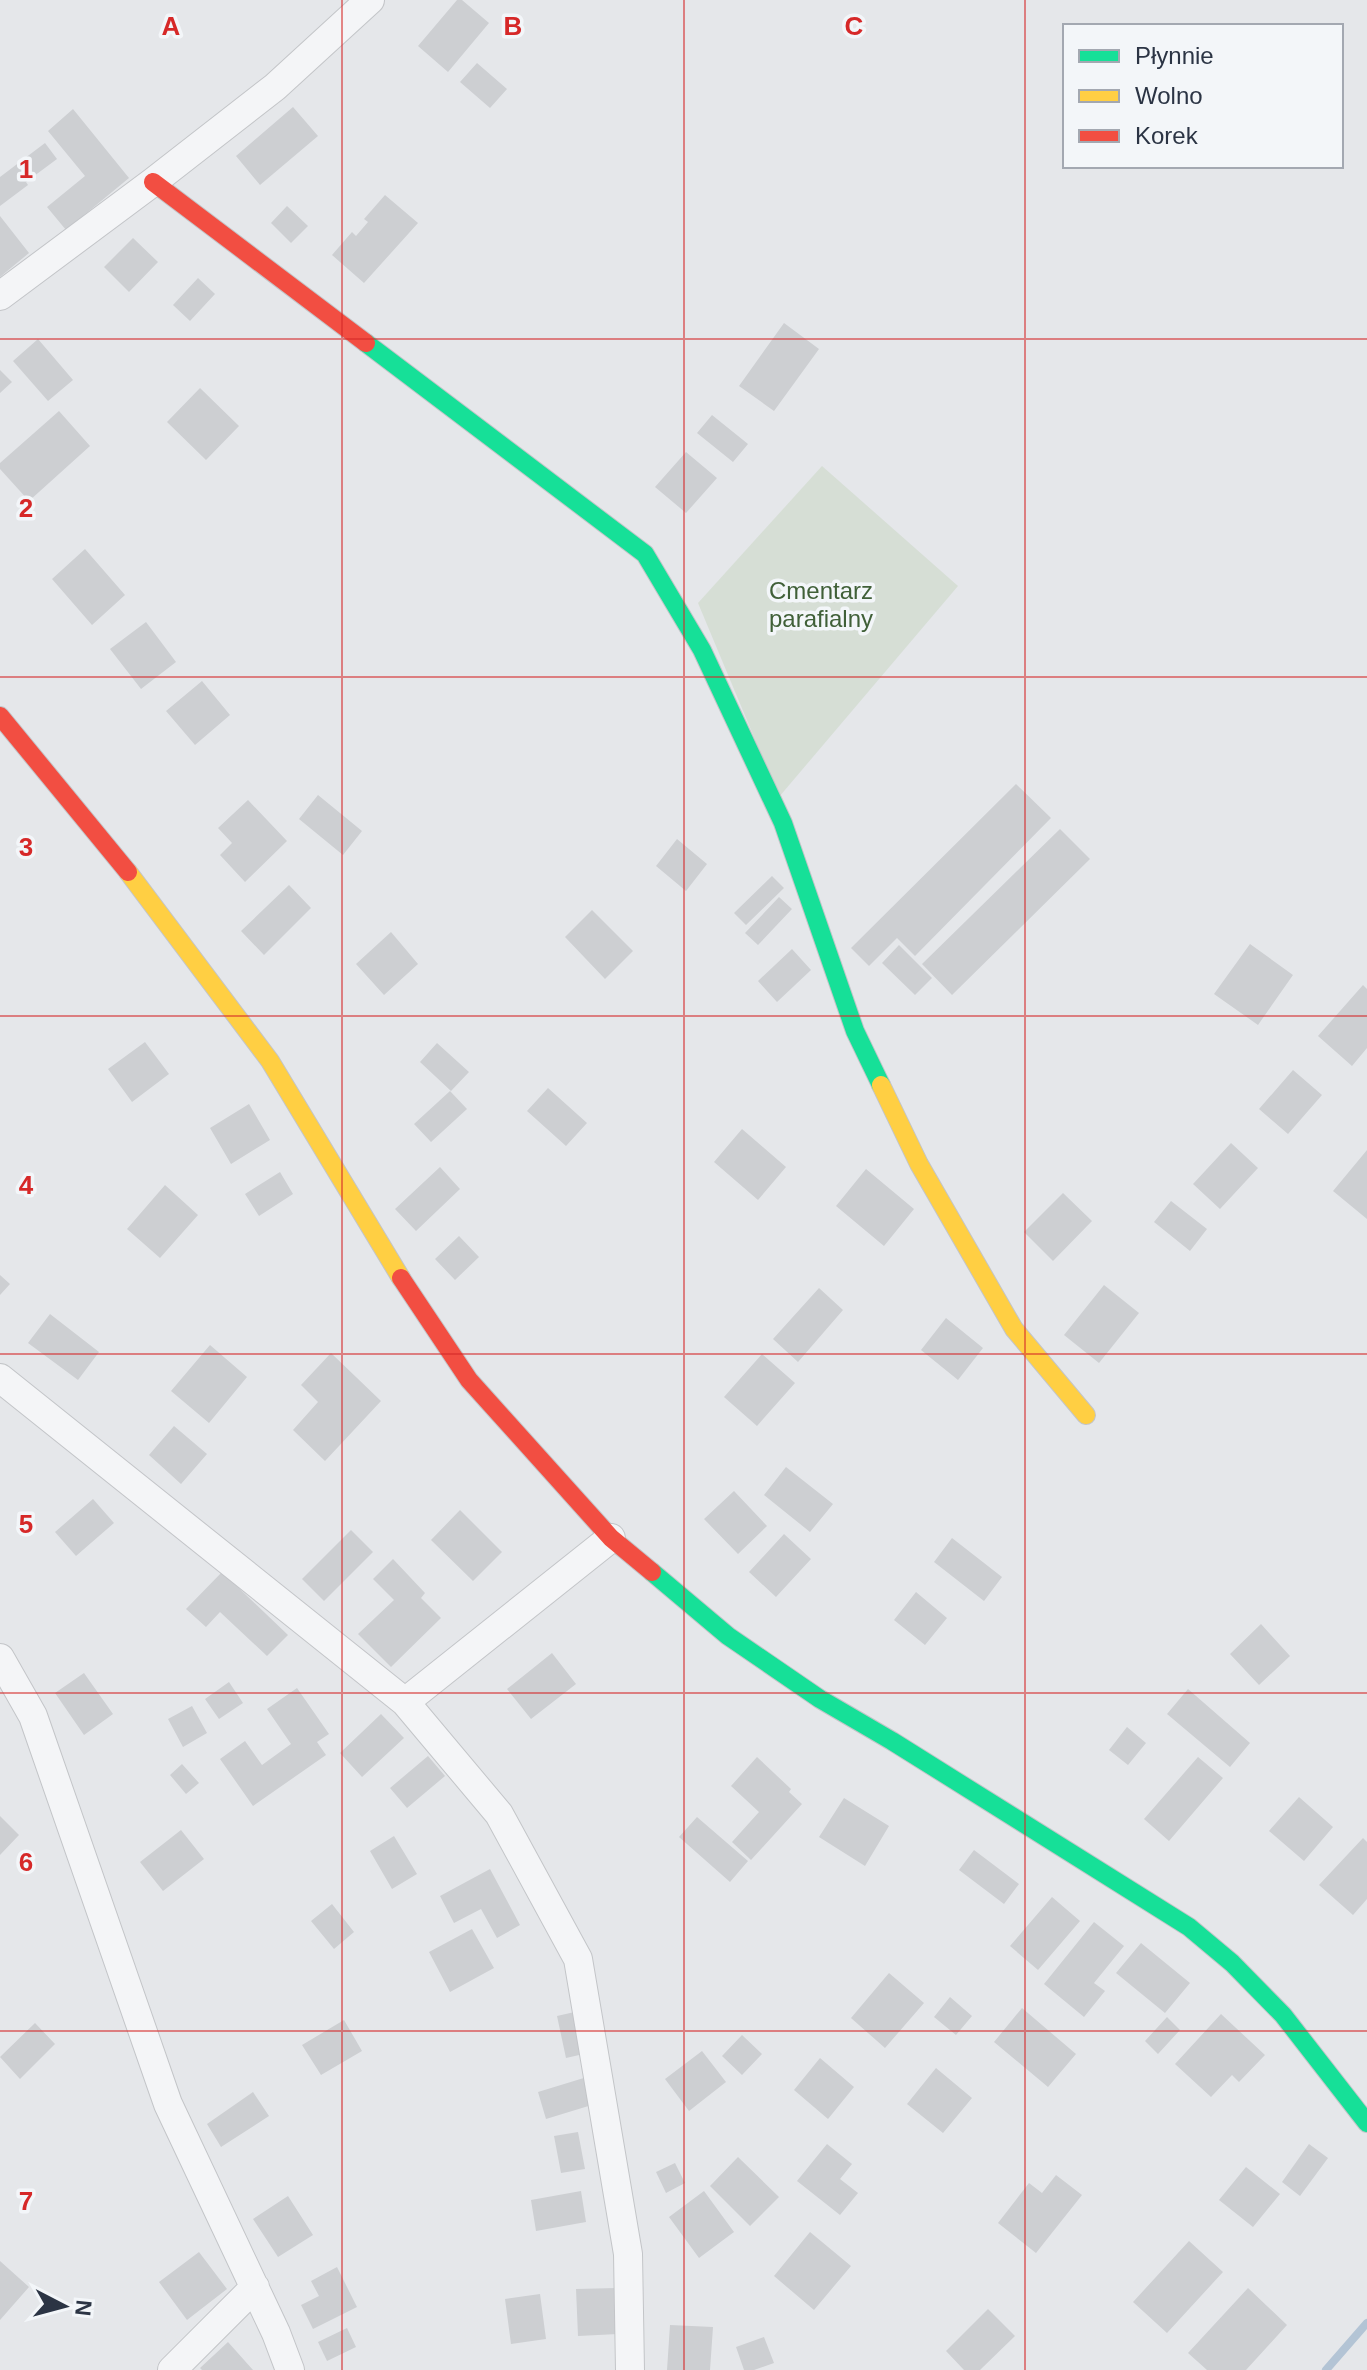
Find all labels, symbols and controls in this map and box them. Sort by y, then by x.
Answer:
text: A [162,11,181,41]
text: B [504,11,522,41]
text: C [845,11,864,41]
legend [1063,24,1343,168]
text: Płynnie [1135,42,1214,69]
text: Wolno [1135,82,1203,109]
text: Korek [1135,122,1199,149]
text: 1 [19,154,33,184]
text: 2 [19,493,33,523]
park label: Cmentarz parafialny [769,577,873,632]
text: 3 [19,832,33,862]
text: 4 [19,1170,34,1200]
text: 5 [19,1509,33,1539]
text: 6 [19,1847,33,1877]
text: 7 [19,2186,33,2216]
north arrow [24,2266,104,2346]
text: N [70,2299,97,2317]

